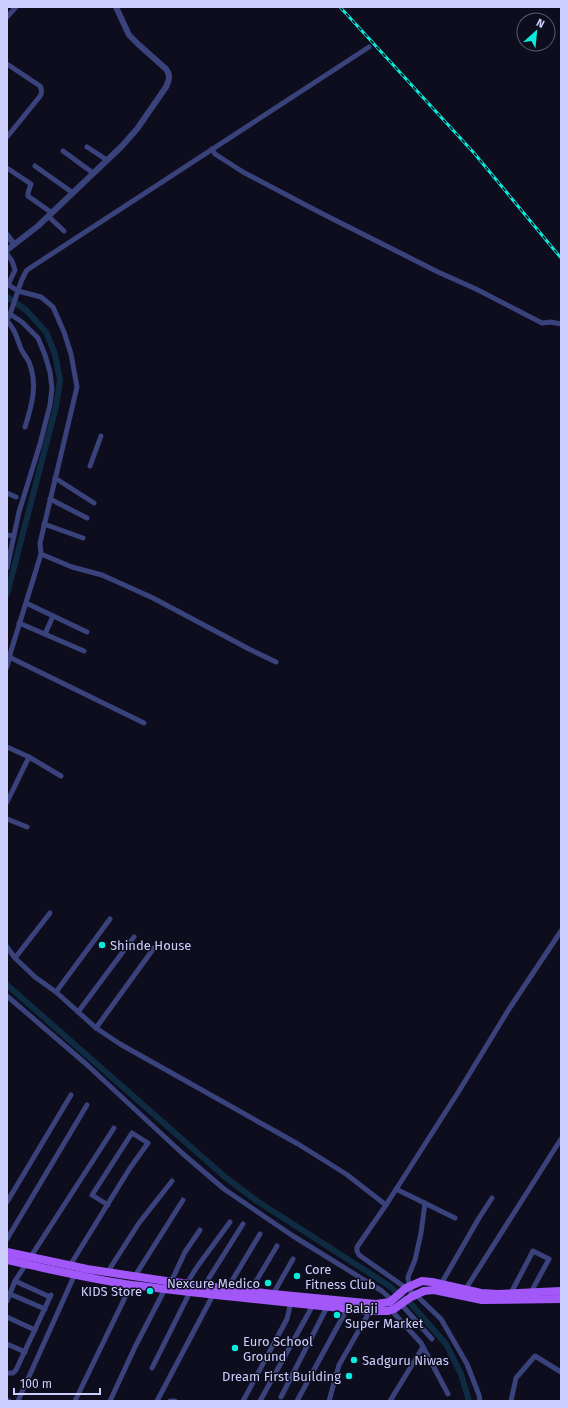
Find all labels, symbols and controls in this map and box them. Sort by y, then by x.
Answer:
north arrow [516,12,556,52]
text: N [534,16,547,31]
place label: Shinde House [110,938,191,953]
marker: Shinde House [97,940,107,950]
place label: Core Fitness Club [305,1262,376,1292]
marker: Core Fitness Club [292,1271,302,1281]
place label: Nexcure Medico [167,1276,260,1291]
marker: Nexcure Medico [263,1278,273,1288]
place label: KIDS Store [81,1284,142,1299]
marker: KIDS Store [145,1286,155,1296]
place label: Balaji Super Market [345,1301,424,1331]
marker: Balaji Super Market [332,1310,342,1320]
place label: Euro School Ground [243,1334,313,1364]
marker: Euro School Ground [230,1343,240,1353]
place label: Sadguru Niwas [362,1353,449,1368]
marker: Sadguru Niwas [349,1355,359,1365]
place label: Dream First Building [222,1369,341,1384]
scale bar [14,1370,100,1396]
marker: Dream First Building [344,1371,354,1381]
text: 100 m [20,1377,52,1391]

